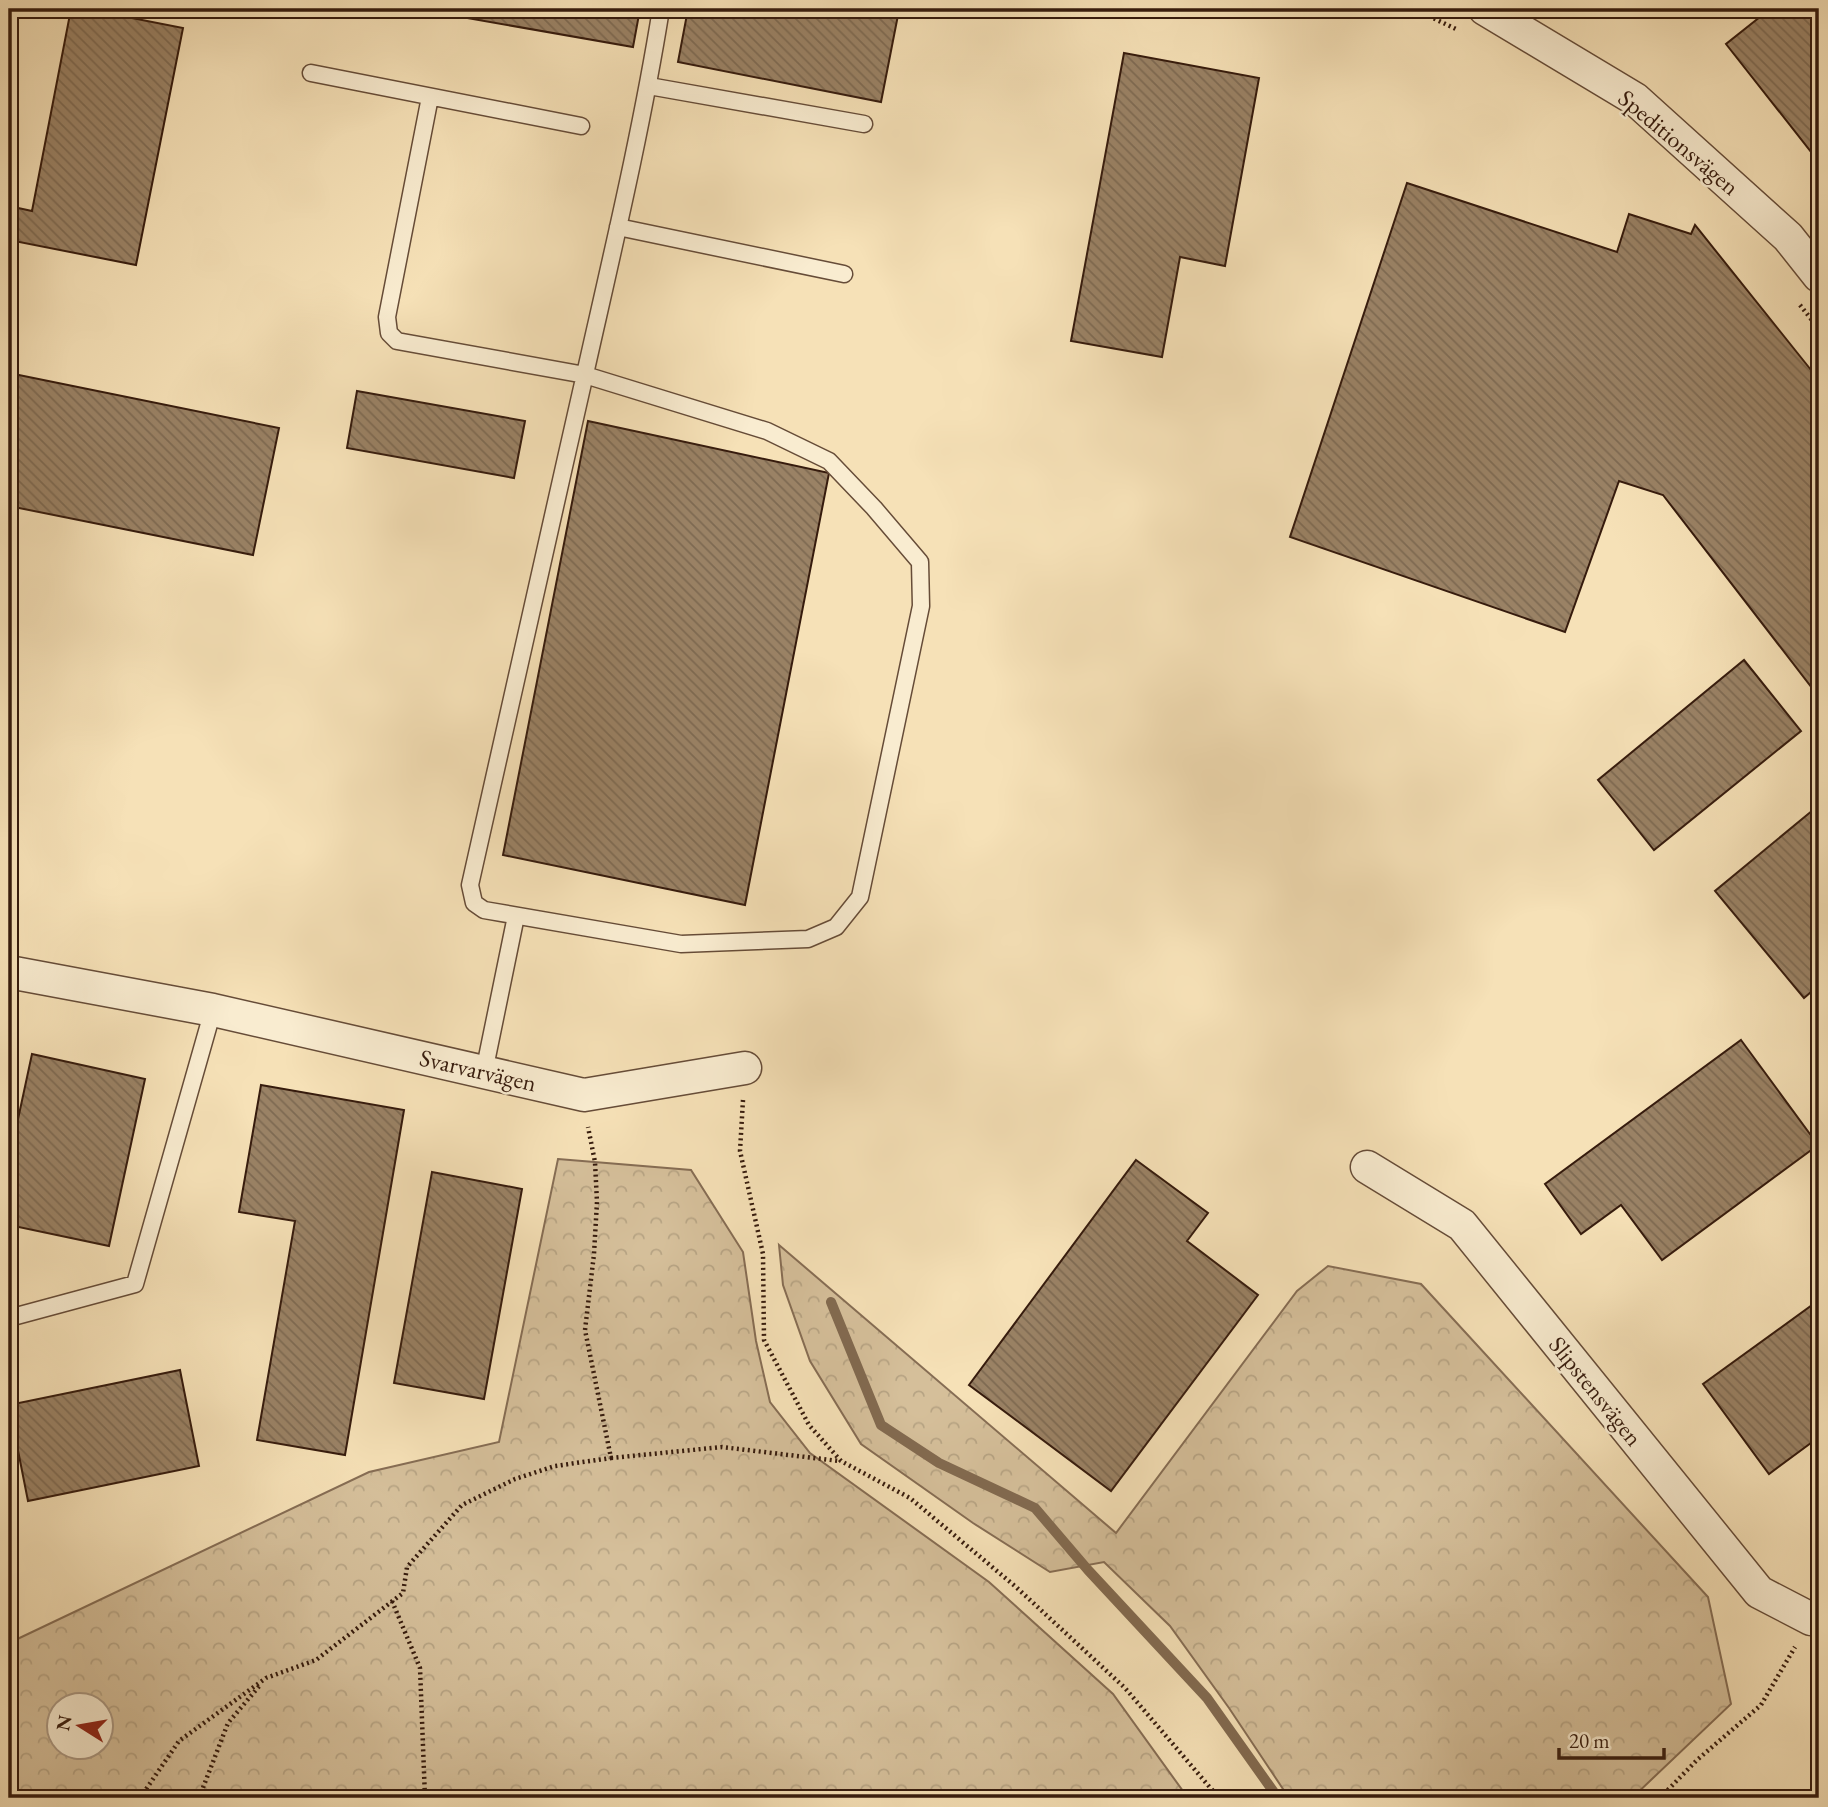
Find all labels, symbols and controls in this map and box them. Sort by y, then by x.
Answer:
street label: Speditionsvägen [1612,82,1746,202]
street label: Svarvarvägen [417,1042,540,1099]
street label: Slipstensvägen [1542,1330,1650,1453]
north arrow [46,1692,116,1762]
text: N [50,1712,78,1733]
scale bar [1559,1716,1664,1760]
text: 20 m [1569,1727,1610,1754]

